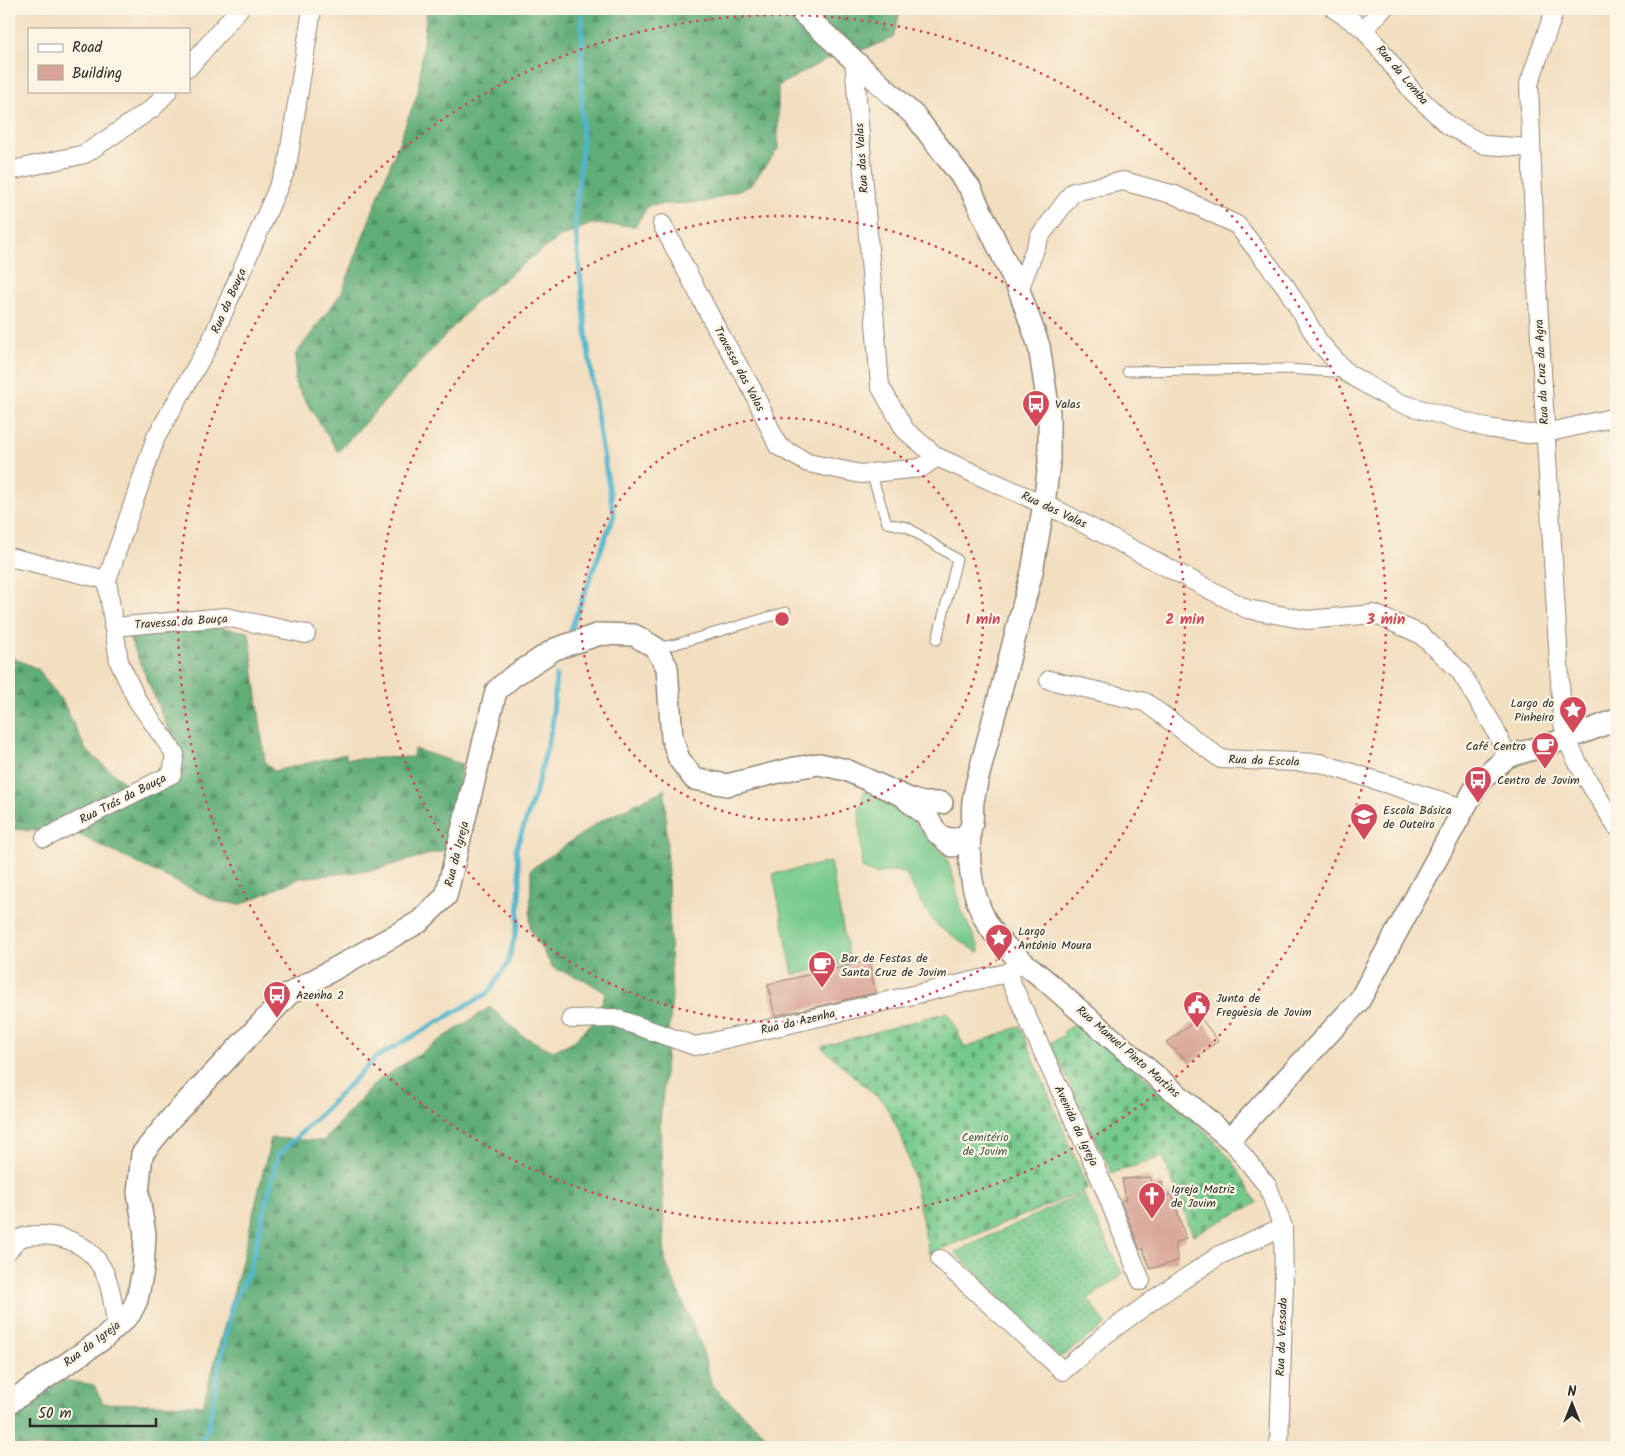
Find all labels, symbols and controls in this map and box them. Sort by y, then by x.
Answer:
legend [28,28,190,92]
text: Road [72,36,103,60]
street label: Rua da Lomba [1371,41,1433,109]
text: Building [72,62,122,86]
street label: Rua das Valas [850,122,874,194]
street label: Rua da Bouça [206,265,252,337]
street label: Rua da Cruz da Agra [1530,318,1554,425]
street label: Travessa das Valas [708,323,770,415]
bus stop icon: Valas [1021,389,1051,428]
place label: Valas [1055,395,1081,414]
street label: Rua das Valas [1018,487,1090,533]
text: 1 min [966,608,1000,632]
text: 2 min [1165,608,1205,632]
text: 3 min [1366,608,1405,632]
street label: Travessa da Bouça [134,609,229,635]
centre of rings [773,610,791,628]
place label: Largo do Pinheiro [1510,694,1554,727]
place icon: Largo do Pinheiro [1558,695,1588,734]
cafe icon: Café Centro [1530,731,1560,770]
place label: Café Centro [1466,737,1526,756]
street label: Rua da Escola [1228,750,1300,772]
bus stop icon: Centro de Jovim [1463,765,1493,804]
street label: Rua Trás da Bouça [76,769,170,829]
place label: Centro de Jovim [1497,771,1580,790]
place label: Escola Básica de Outeiro [1383,801,1452,834]
school or university icon: Escola Básica de Outeiro [1349,802,1379,841]
street label: Rua da Igreja [440,819,474,889]
place label: Largo António Moura [1018,922,1092,955]
place icon: Largo António Moura [984,923,1014,962]
place label: Bar de Festas de Santa Cruz de Jovim [841,949,947,982]
cafe icon: Bar de Festas de Santa Cruz de Jovim [807,950,837,989]
bus stop icon: Azenha 2 [262,980,292,1019]
place label: Azenha 2 [296,986,344,1005]
place label: Junta de Freguesia de Jovim [1216,989,1312,1022]
public building icon: Junta de Freguesia de Jovim [1182,990,1212,1029]
street label: Rua Manuel Pinto Martins [1072,1001,1184,1103]
street label: Rua da Azenha [759,1004,838,1040]
street label: Avenida da Igreja [1049,1082,1103,1170]
park label: Cemitério de Jovim [961,1128,1009,1161]
place label: Igreja Matriz de Jovim [1171,1180,1235,1213]
church icon: Igreja Matriz de Jovim [1137,1181,1167,1220]
street label: Rua da Vessada [1271,1297,1293,1377]
street label: Rua da Igreja [59,1316,125,1372]
north arrow [1548,1378,1598,1428]
text: N [1568,1381,1577,1403]
scale bar [30,1396,156,1428]
text: 50 m [38,1402,72,1426]

